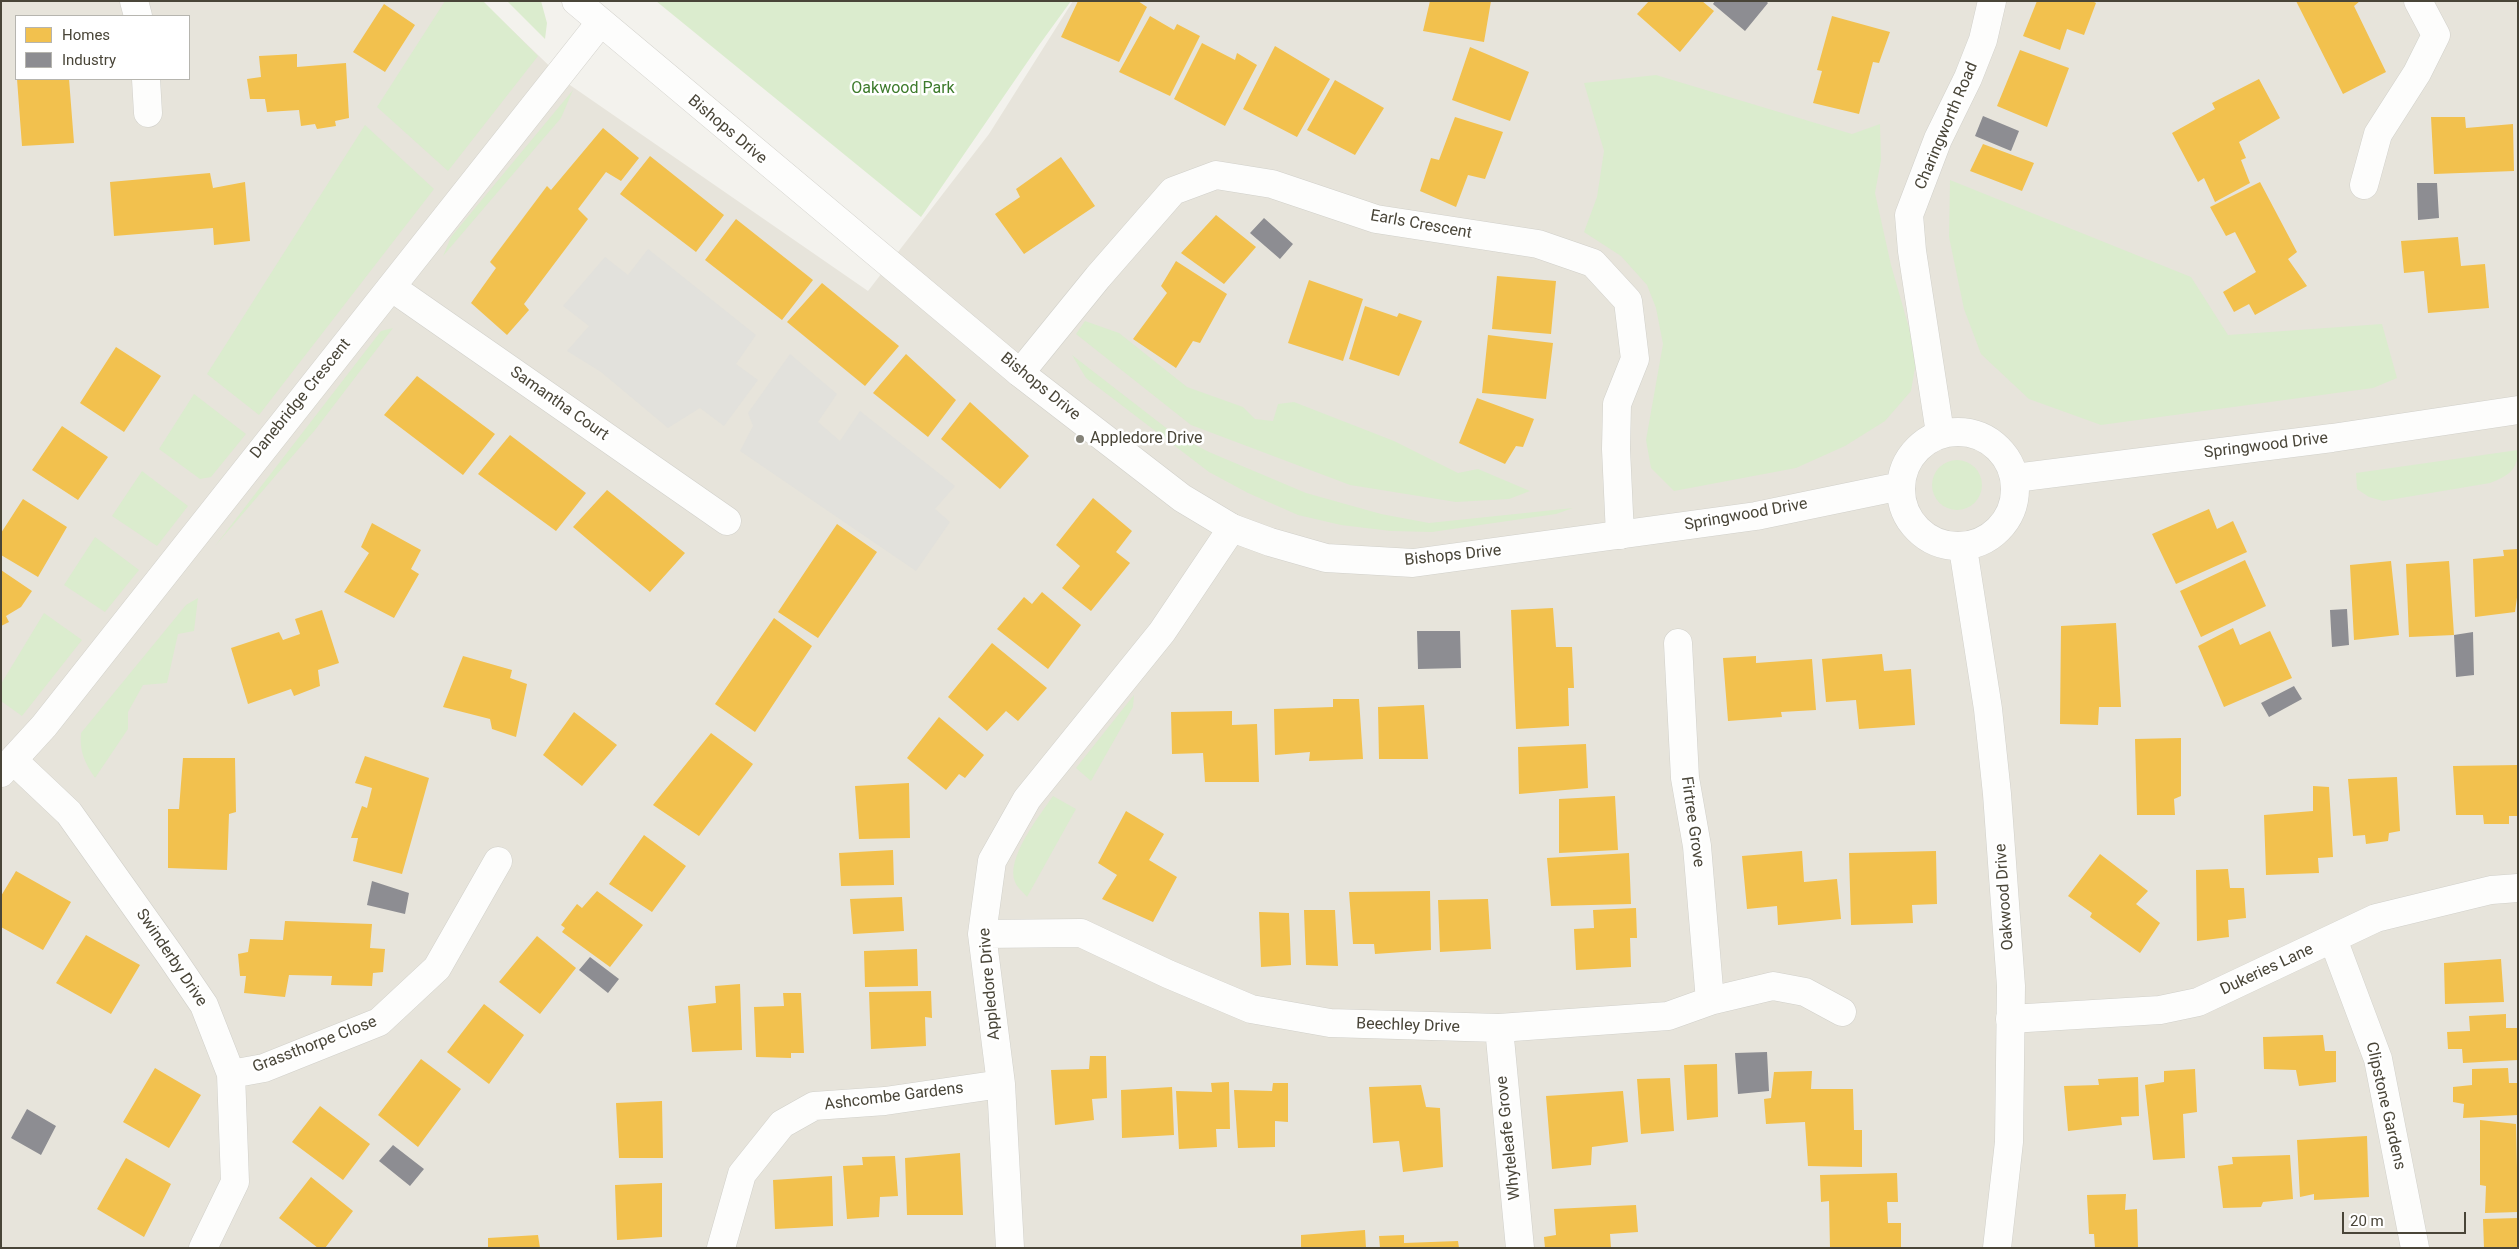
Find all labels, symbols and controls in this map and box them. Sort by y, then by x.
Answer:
legend [15,15,190,80]
text: Homes [62,26,110,44]
text: Industry [62,51,116,69]
street label: Charingworth Road [1911,59,1983,193]
park label: Oakwood Park [851,79,955,99]
street label: Bishops Drive [684,91,770,169]
street label: Earls Crescent [1369,207,1473,243]
street label: Danebridge Crescent [247,335,355,463]
street label: Bishops Drive [996,349,1084,425]
street label: Samantha Court [506,363,612,445]
place label: Appledore Drive [1090,429,1203,449]
street label: Springwood Drive [2203,429,2329,463]
marker: Appledore Drive [1074,433,1086,445]
street label: Springwood Drive [1683,495,1809,535]
street label: Bishops Drive [1404,541,1502,571]
street label: Firtree Grove [1676,775,1708,869]
street label: Oakwood Drive [1992,843,2018,951]
street label: Swinderby Drive [131,906,211,1010]
street label: Appledore Drive [976,927,1004,1041]
street label: Dukeries Lane [2217,940,2317,1000]
street label: Grassthorpe Close [250,1012,380,1078]
street label: Beechley Drive [1356,1015,1460,1037]
street label: Clipstone Gardens [2361,1040,2409,1172]
street label: Whyteleafe Grove [1493,1075,1525,1201]
street label: Ashcombe Gardens [823,1079,965,1115]
scale bar [2344,1202,2468,1234]
text: 20 m [2350,1212,2384,1230]

